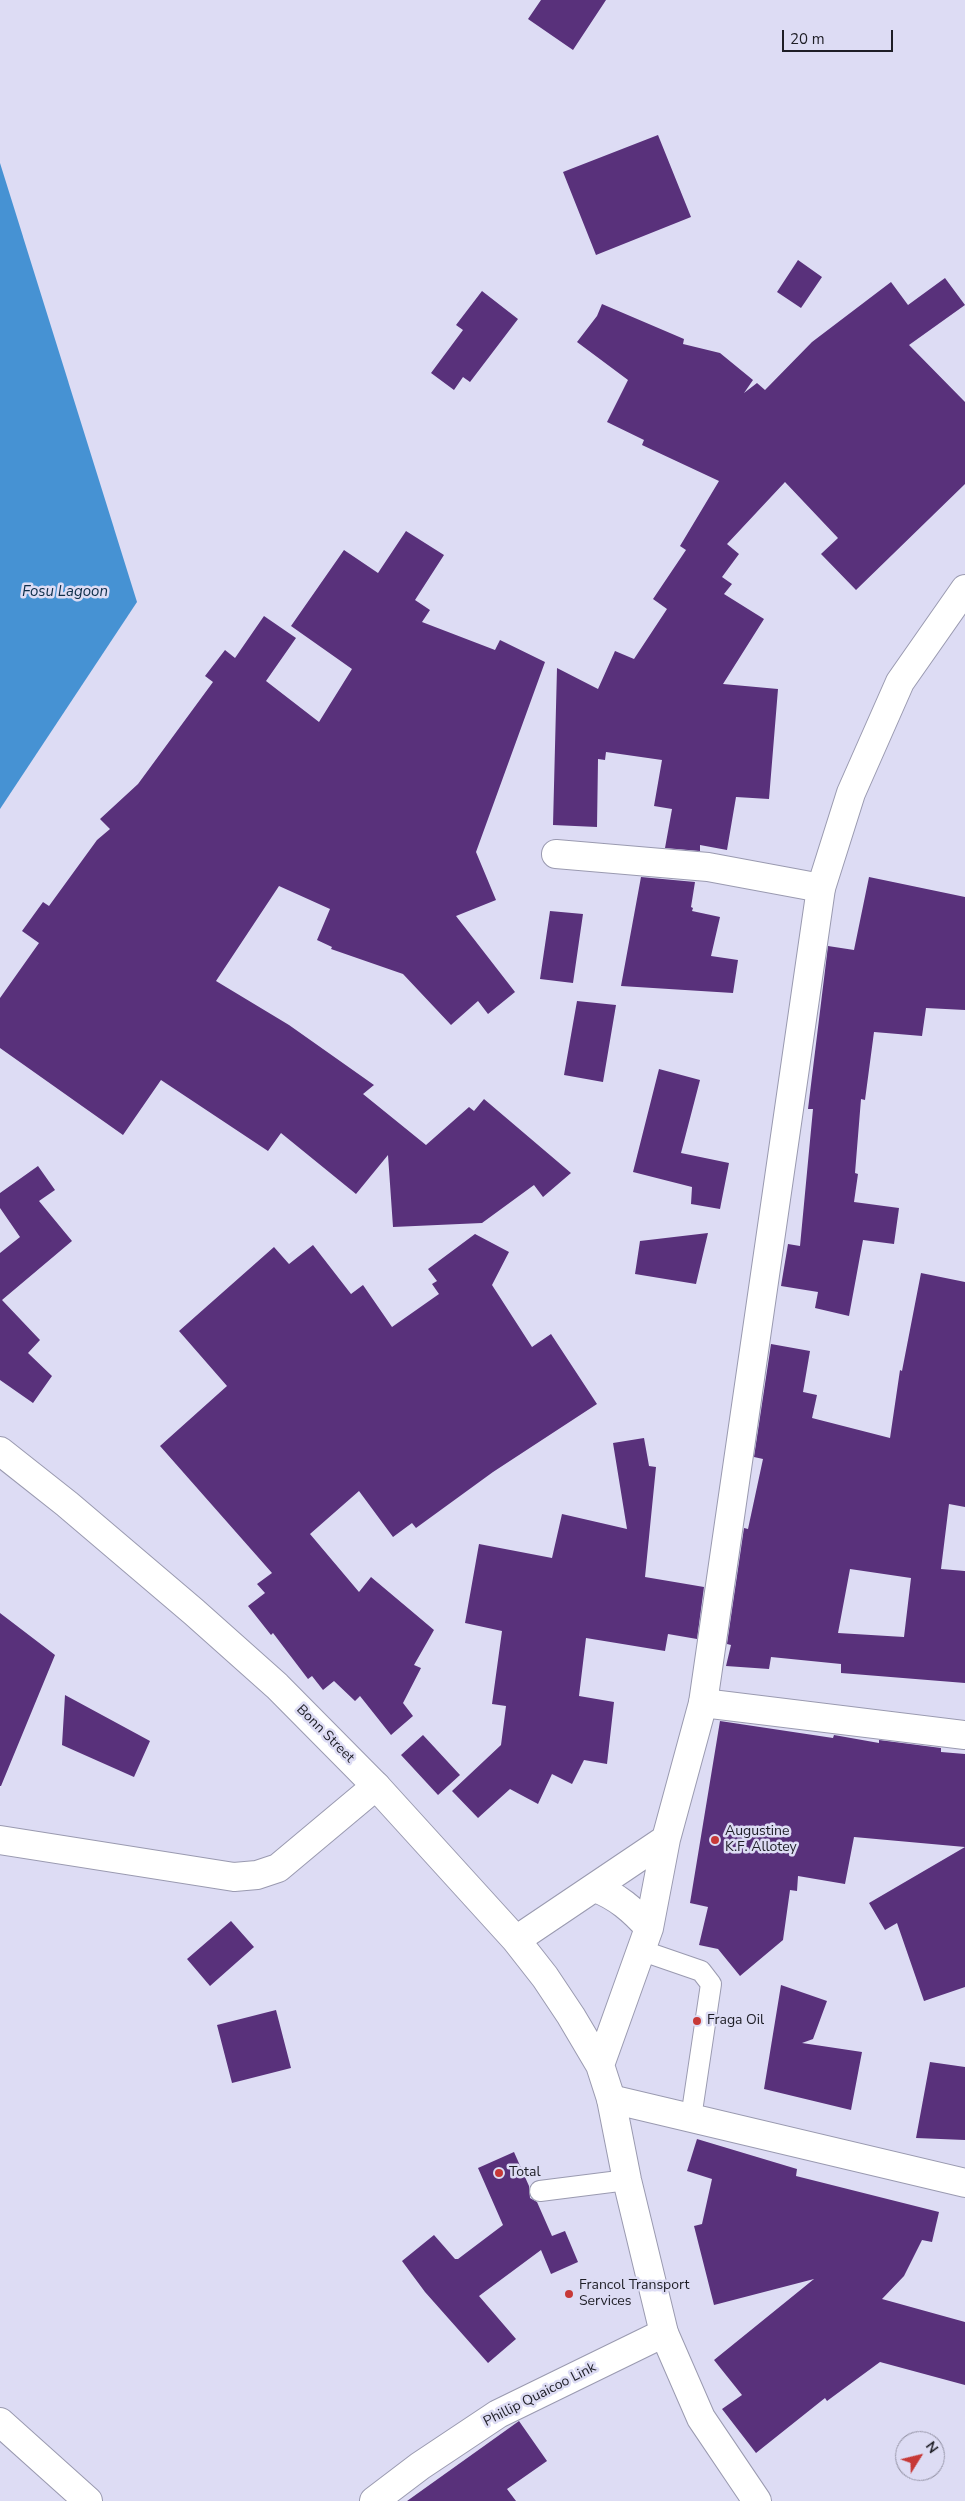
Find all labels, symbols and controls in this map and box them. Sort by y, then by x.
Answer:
scale bar [785,20,896,52]
text: 20 m [790,29,825,49]
water label: Fosu Lagoon [22,583,108,601]
street label: Bonn Street [293,1702,357,1766]
place label: Augustine K.F. Allotey [725,1824,797,1856]
marker: Augustine K.F. Allotey [709,1834,721,1846]
place label: Fraga Oil [707,2013,764,2029]
marker: Fraga Oil [691,2015,703,2027]
place label: Total [509,2165,541,2181]
marker: Total [493,2167,505,2179]
place label: Francol Transport Services [579,2278,689,2310]
marker: Francol Transport Services [563,2288,575,2300]
street label: Phillip Quaicoo Link [481,2359,599,2431]
north arrow [895,2431,945,2481]
text: N [921,2438,942,2457]

